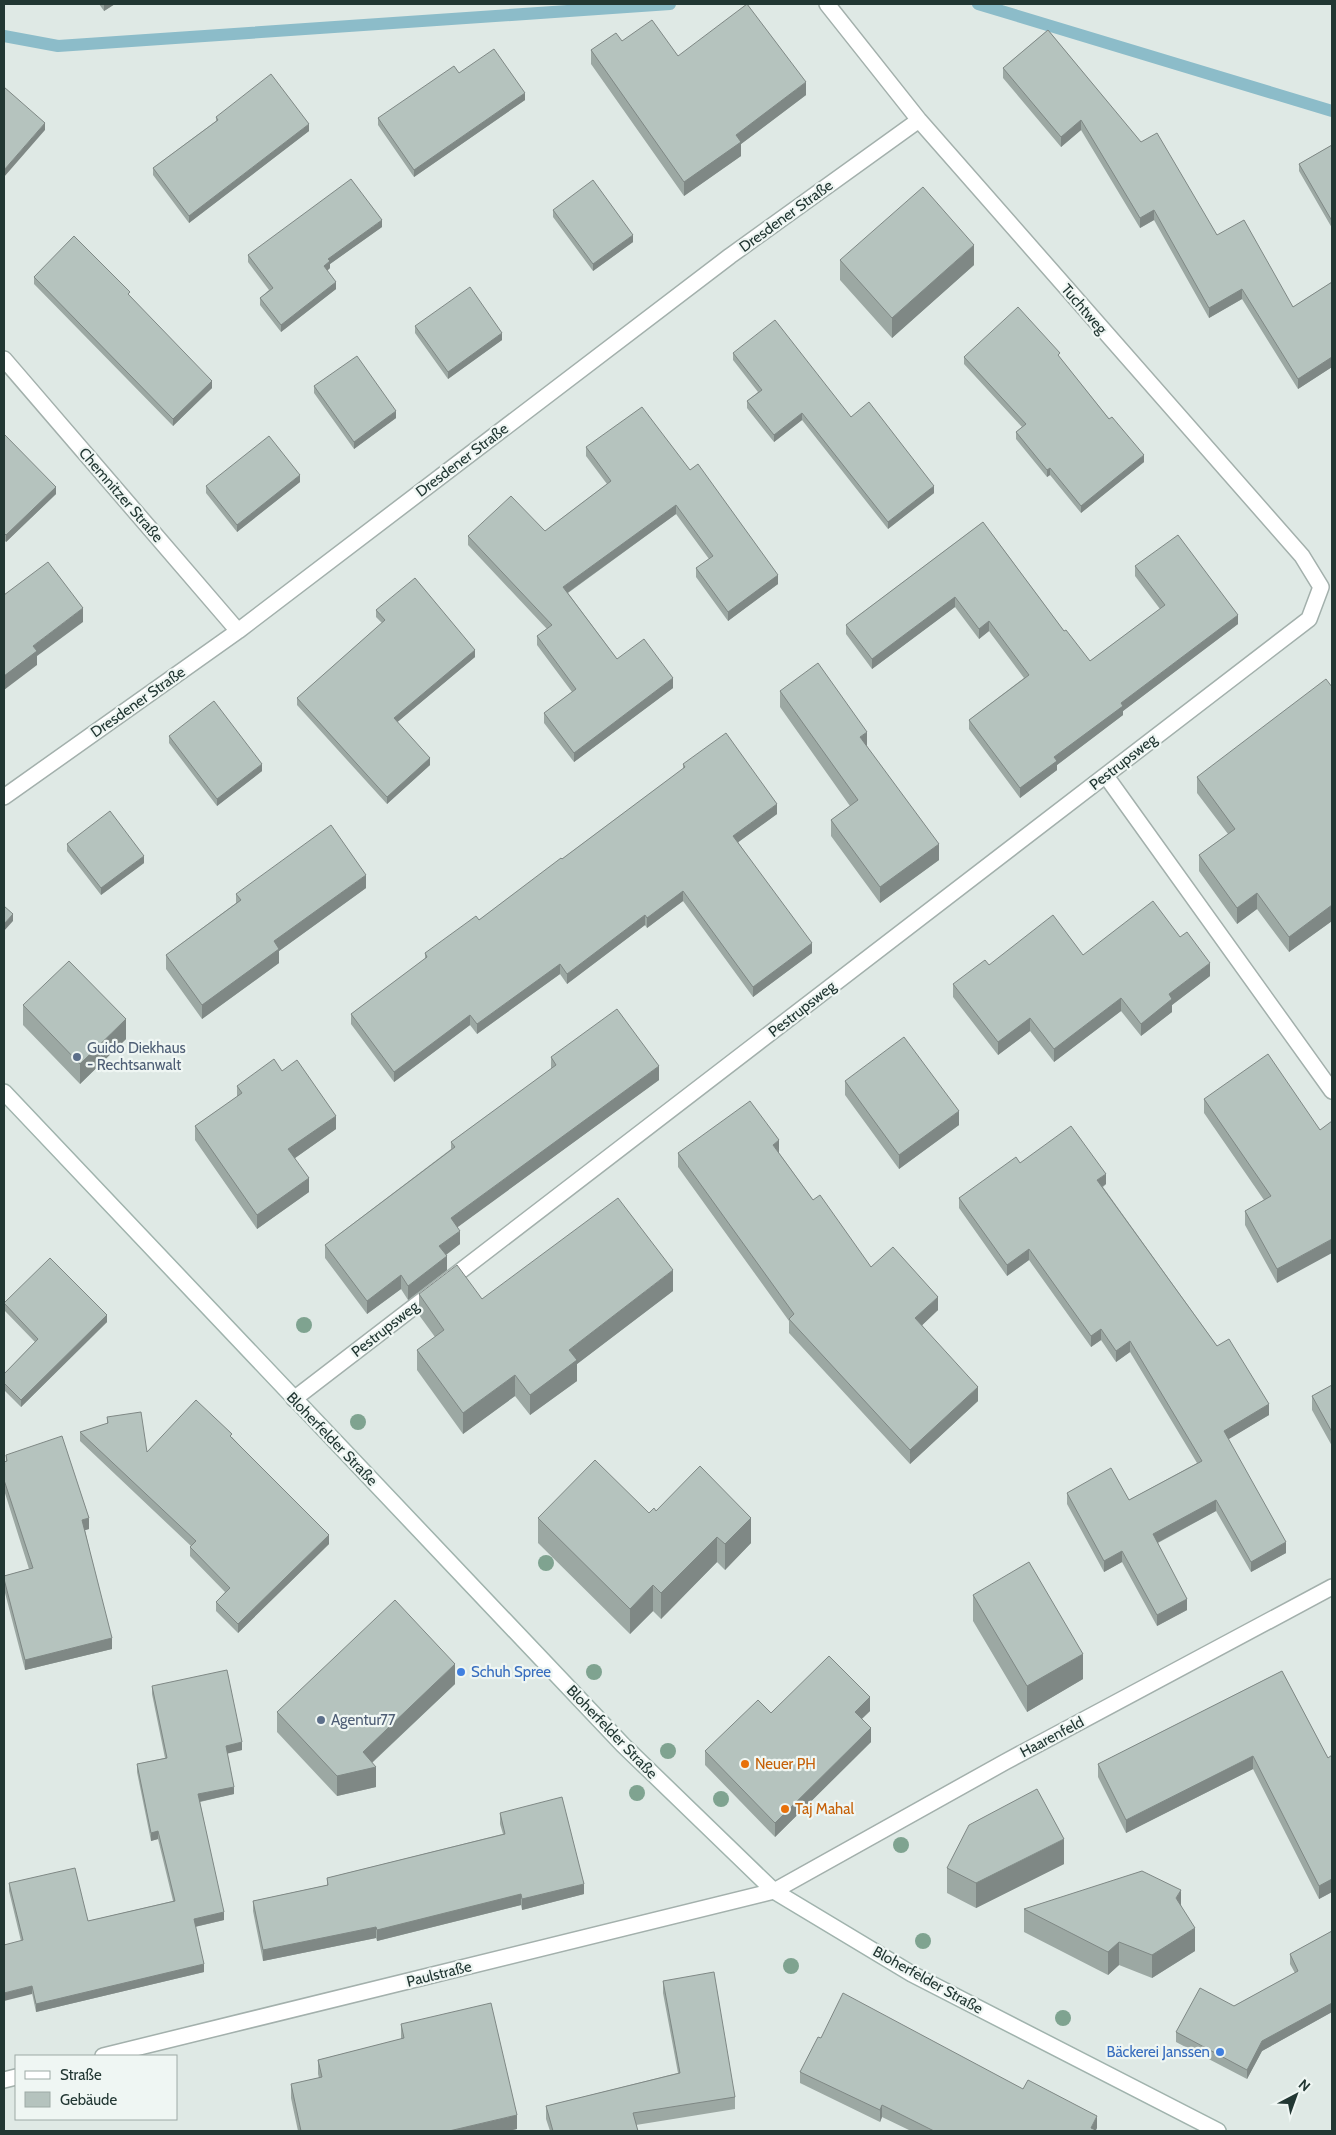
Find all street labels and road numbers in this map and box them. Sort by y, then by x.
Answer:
street label: Dresdener Straße [736,176,836,256]
street label: Tuchtweg [1057,280,1111,338]
street label: Dresdener Straße [412,419,512,501]
street label: Chemnitzer Straße [75,444,167,546]
street label: Dresdener Straße [87,663,189,741]
street label: Pestrupsweg [1086,730,1161,794]
street label: Pestrupsweg [765,977,840,1041]
street label: Pestrupsweg [348,1297,423,1361]
street label: Bloherfelder Straße [283,1389,381,1490]
street label: Bloherfelder Straße [563,1682,661,1783]
street label: Haarenfeld [1017,1713,1087,1761]
street label: Bloherfelder Straße [870,1942,986,2018]
street label: Paulstraße [405,1957,474,1991]

